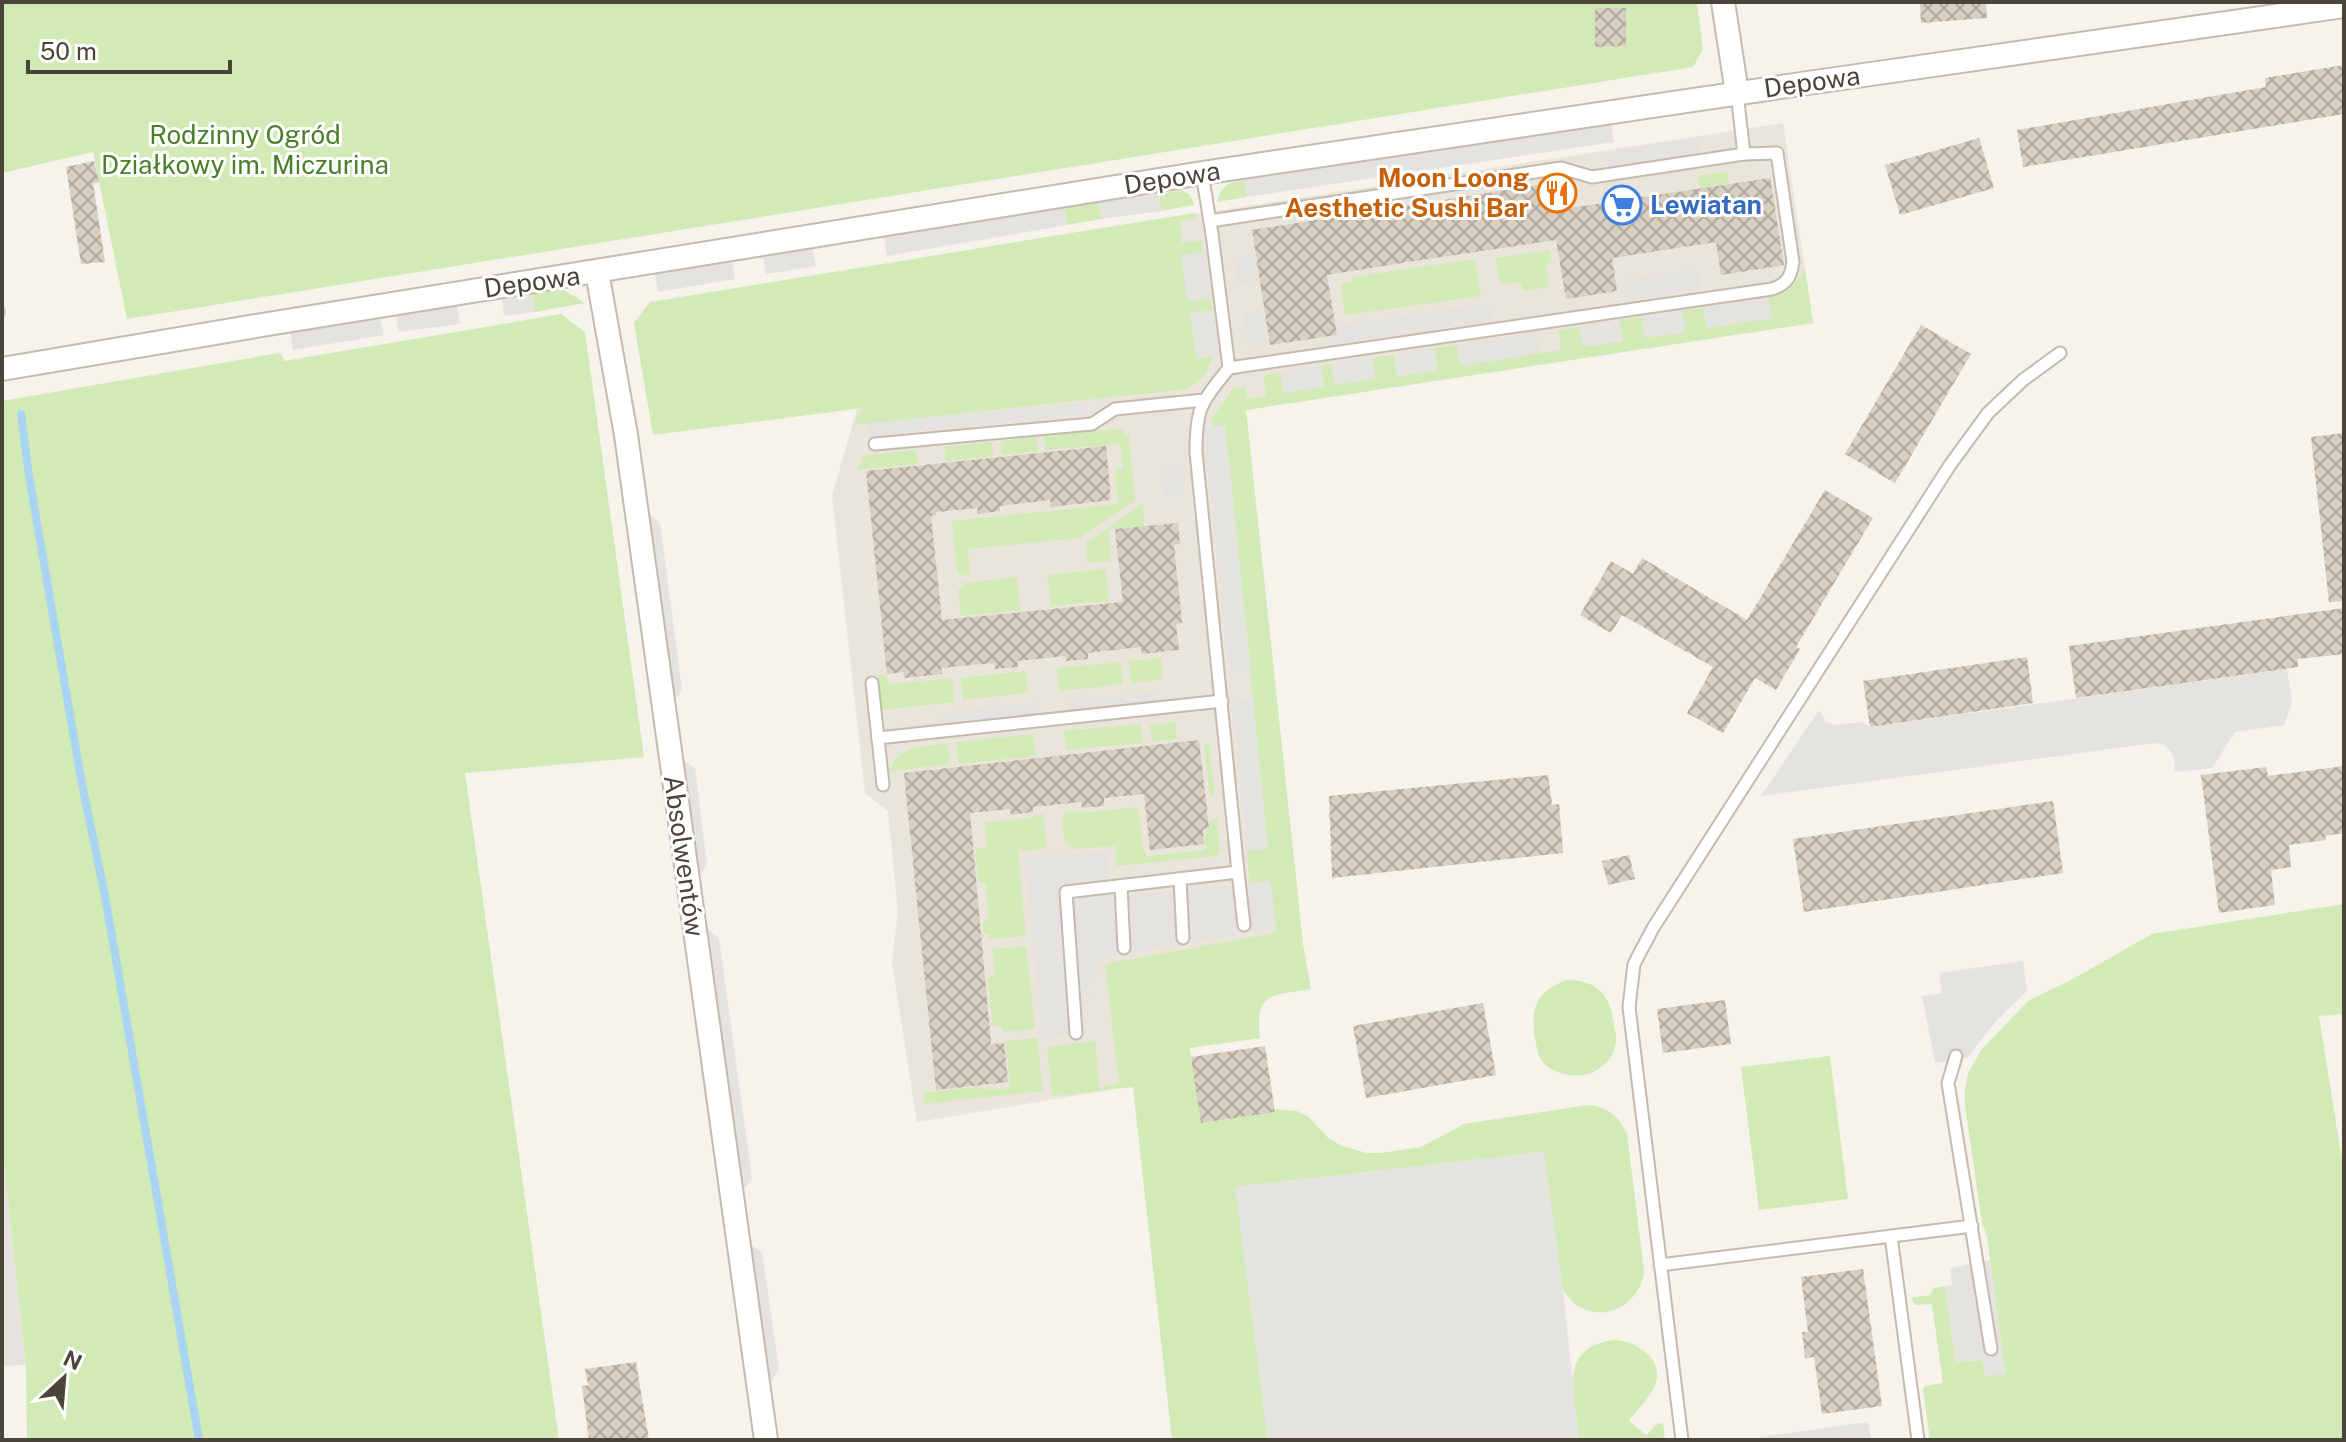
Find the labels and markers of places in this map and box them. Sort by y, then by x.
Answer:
place label: Moon Loong Aesthetic Sushi Bar [1285,162,1529,223]
restaurant icon: Moon Loong Aesthetic Sushi Bar [1536,172,1578,214]
supermarket icon: Lewiatan [1601,184,1643,226]
place label: Lewiatan [1650,189,1762,220]

